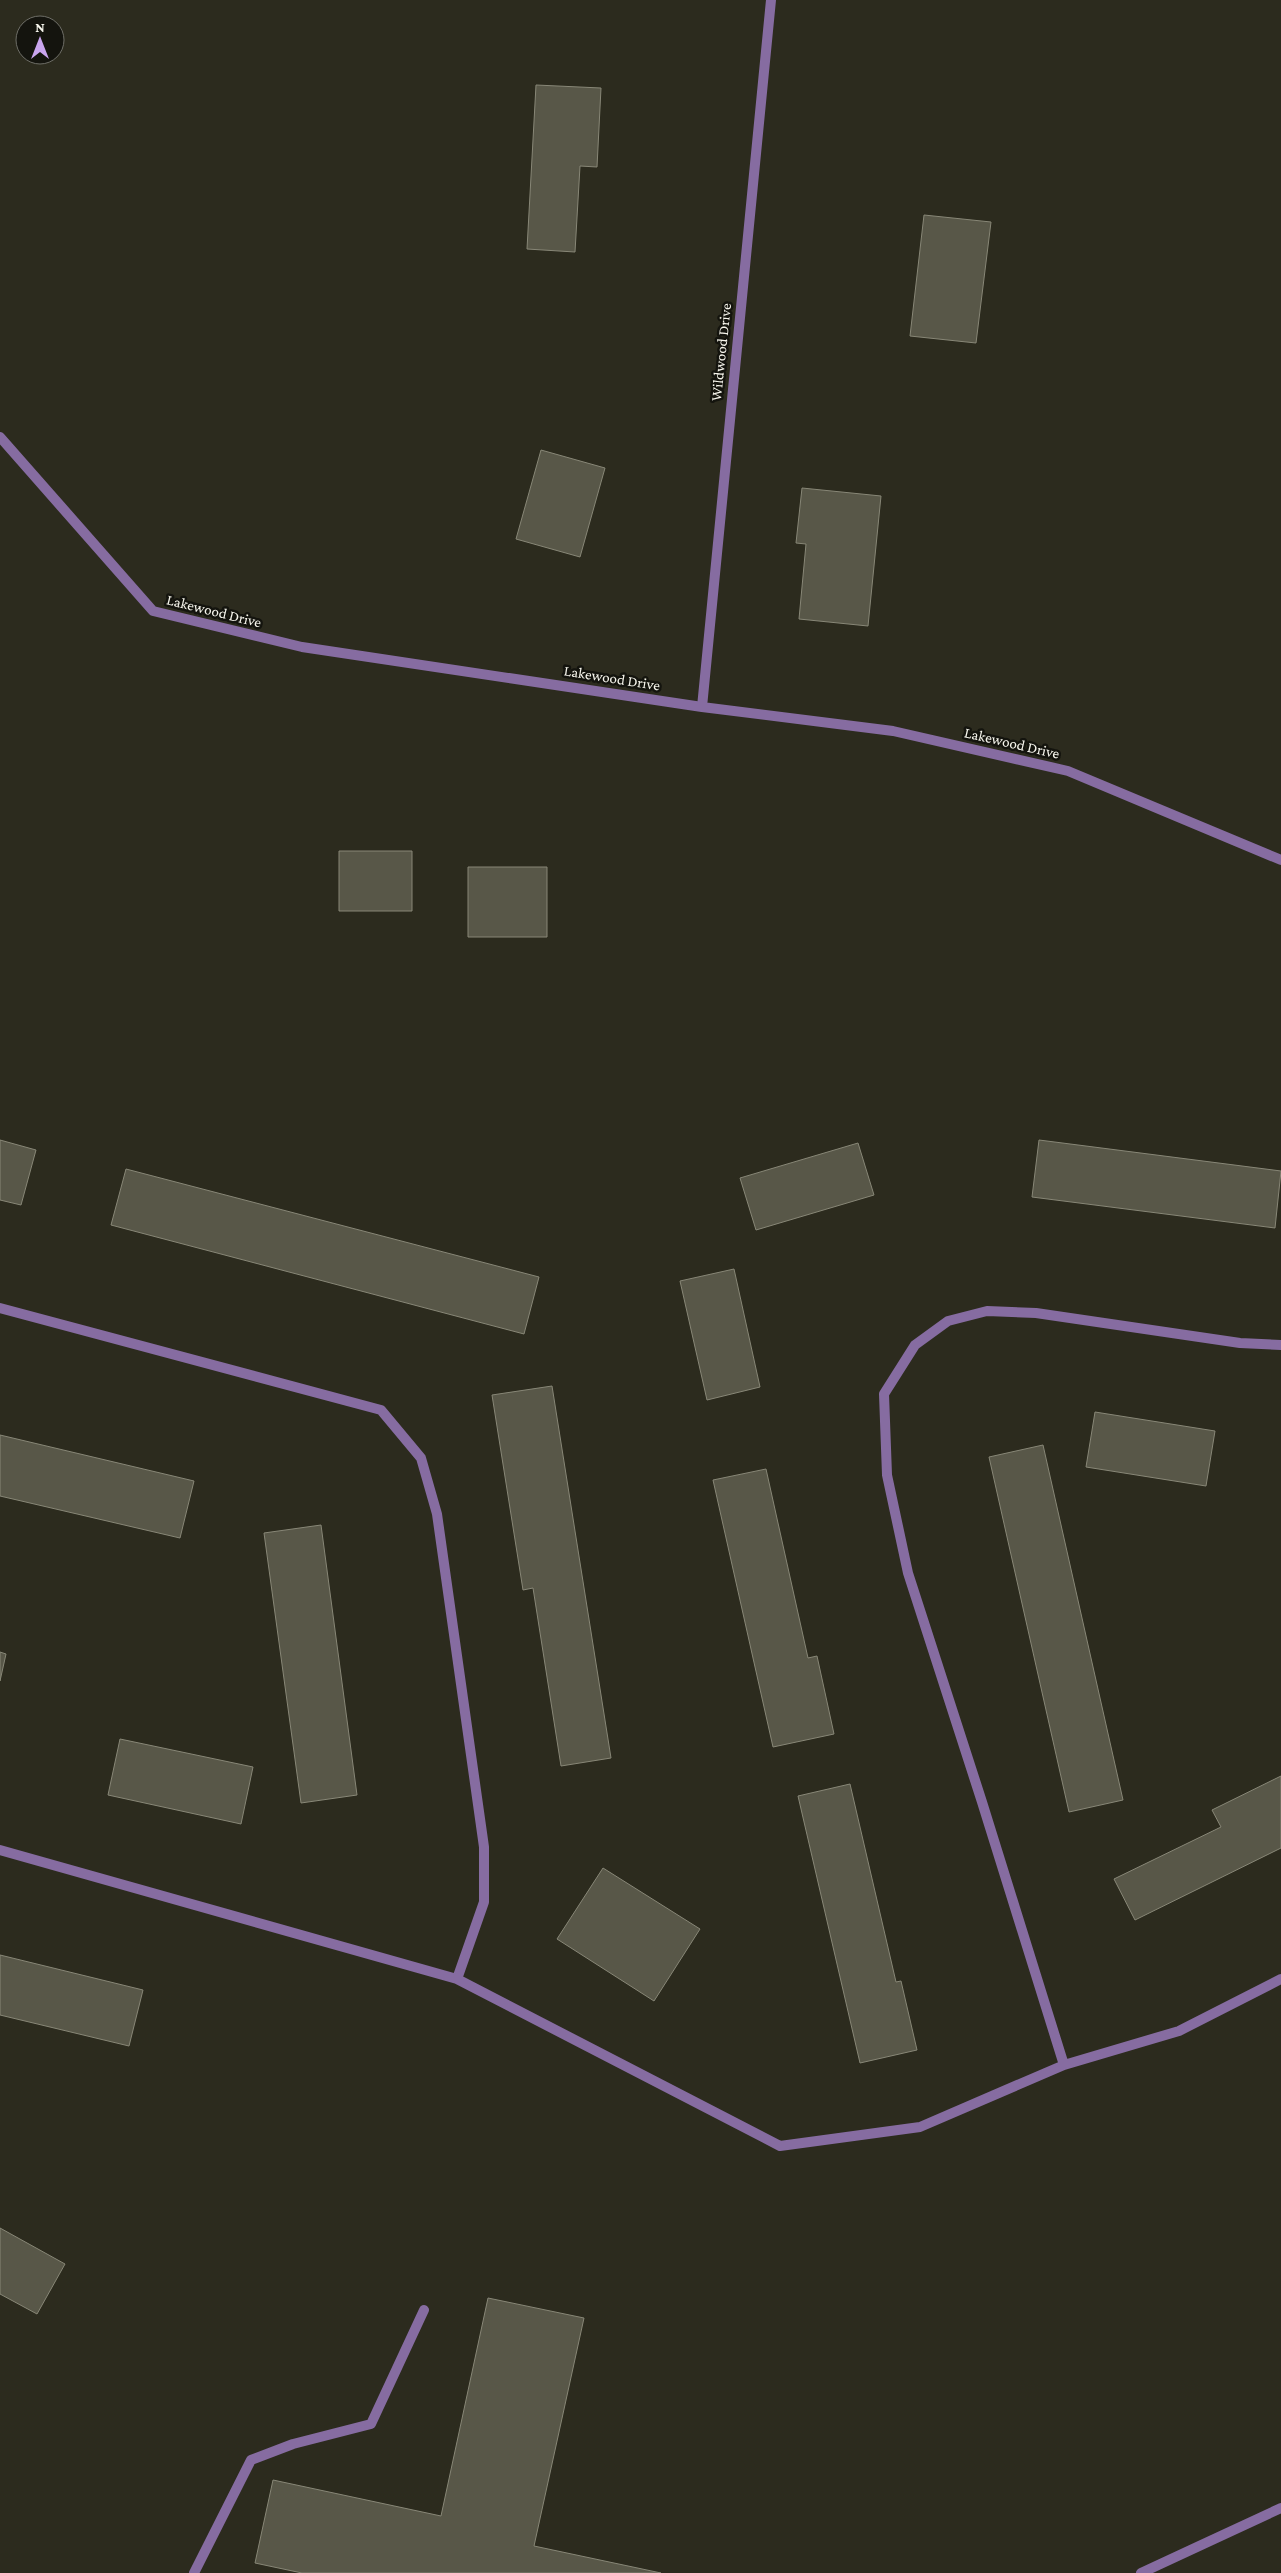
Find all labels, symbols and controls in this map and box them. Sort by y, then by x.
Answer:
north arrow [15,15,65,65]
text: N [35,19,45,35]
street label: Wildwood Drive [708,302,734,402]
street label: Lakewood Drive [165,591,263,631]
street label: Lakewood Drive [563,662,662,694]
street label: Lakewood Drive [963,724,1062,762]

